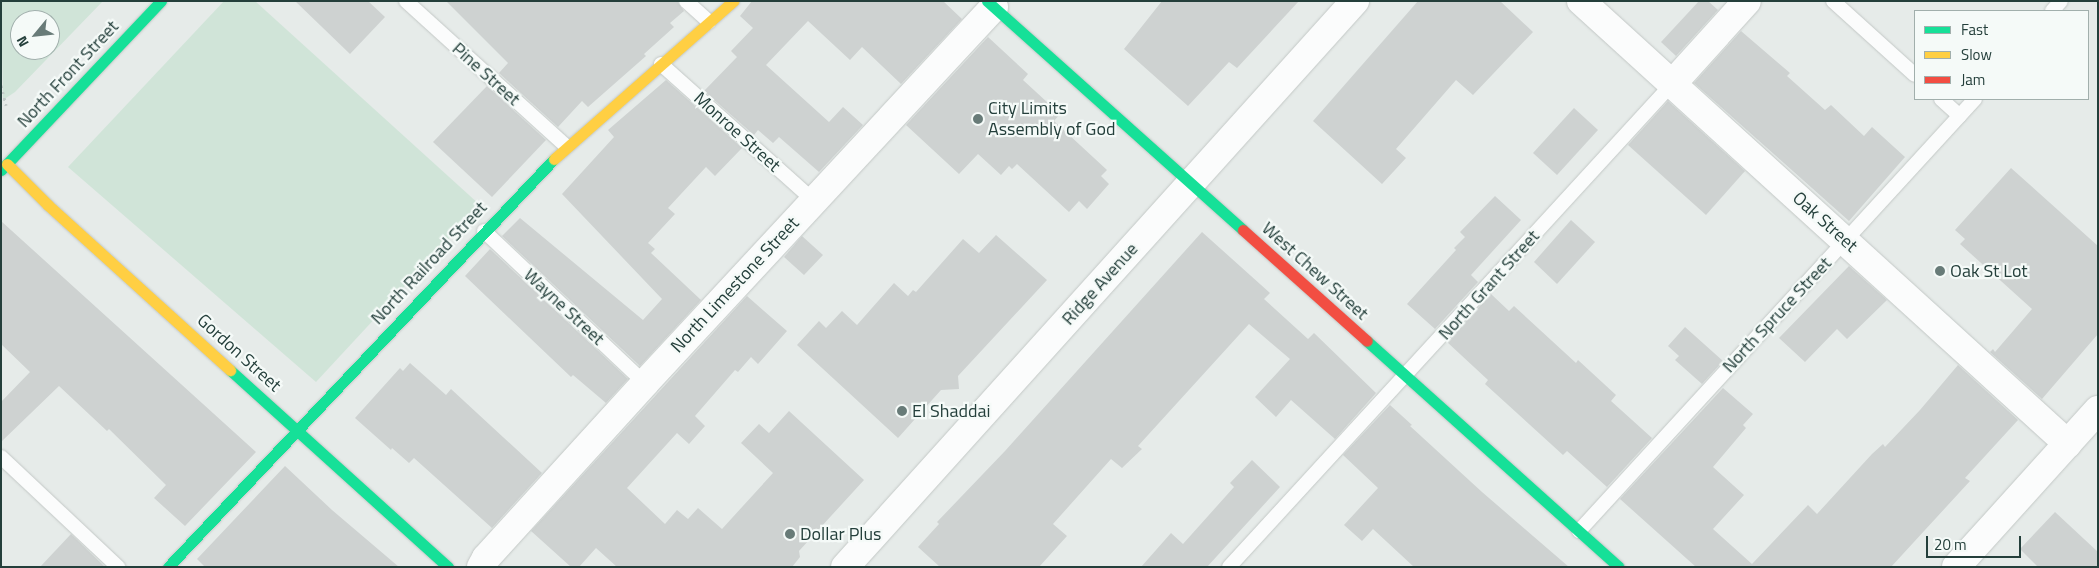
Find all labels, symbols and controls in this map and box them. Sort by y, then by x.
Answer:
north arrow [10,10,60,60]
legend [1914,10,2089,100]
street label: North Front Street [13,16,123,132]
text: Fast [1961,18,1988,41]
street label: Pine Street [448,38,524,110]
text: Slow [1961,43,1992,66]
text: Jam [1961,68,1985,91]
street label: Monroe Street [689,87,785,177]
place label: City Limits Assembly of God [988,98,1115,140]
marker: City Limits Assembly of God [972,113,984,125]
street label: Oak Street [1788,187,1862,257]
street label: North Railroad Street [366,197,492,329]
street label: North Limestone Street [666,213,804,357]
street label: West Chew Street [1257,218,1373,324]
street label: North Grant Street [1434,226,1544,344]
street label: Ridge Avenue [1057,238,1143,330]
street label: North Spruce Street [1718,253,1836,377]
place label: Oak St Lot [1950,260,2028,282]
street label: Wayne Street [519,264,609,350]
marker: Oak St Lot [1934,265,1946,277]
street label: Gordon Street [193,310,285,396]
place label: El Shaddai [912,400,991,422]
marker: El Shaddai [896,405,908,417]
place label: Dollar Plus [800,523,881,545]
scale bar [1929,526,2024,558]
marker: Dollar Plus [784,528,796,540]
text: 20 m [1934,533,1967,556]

